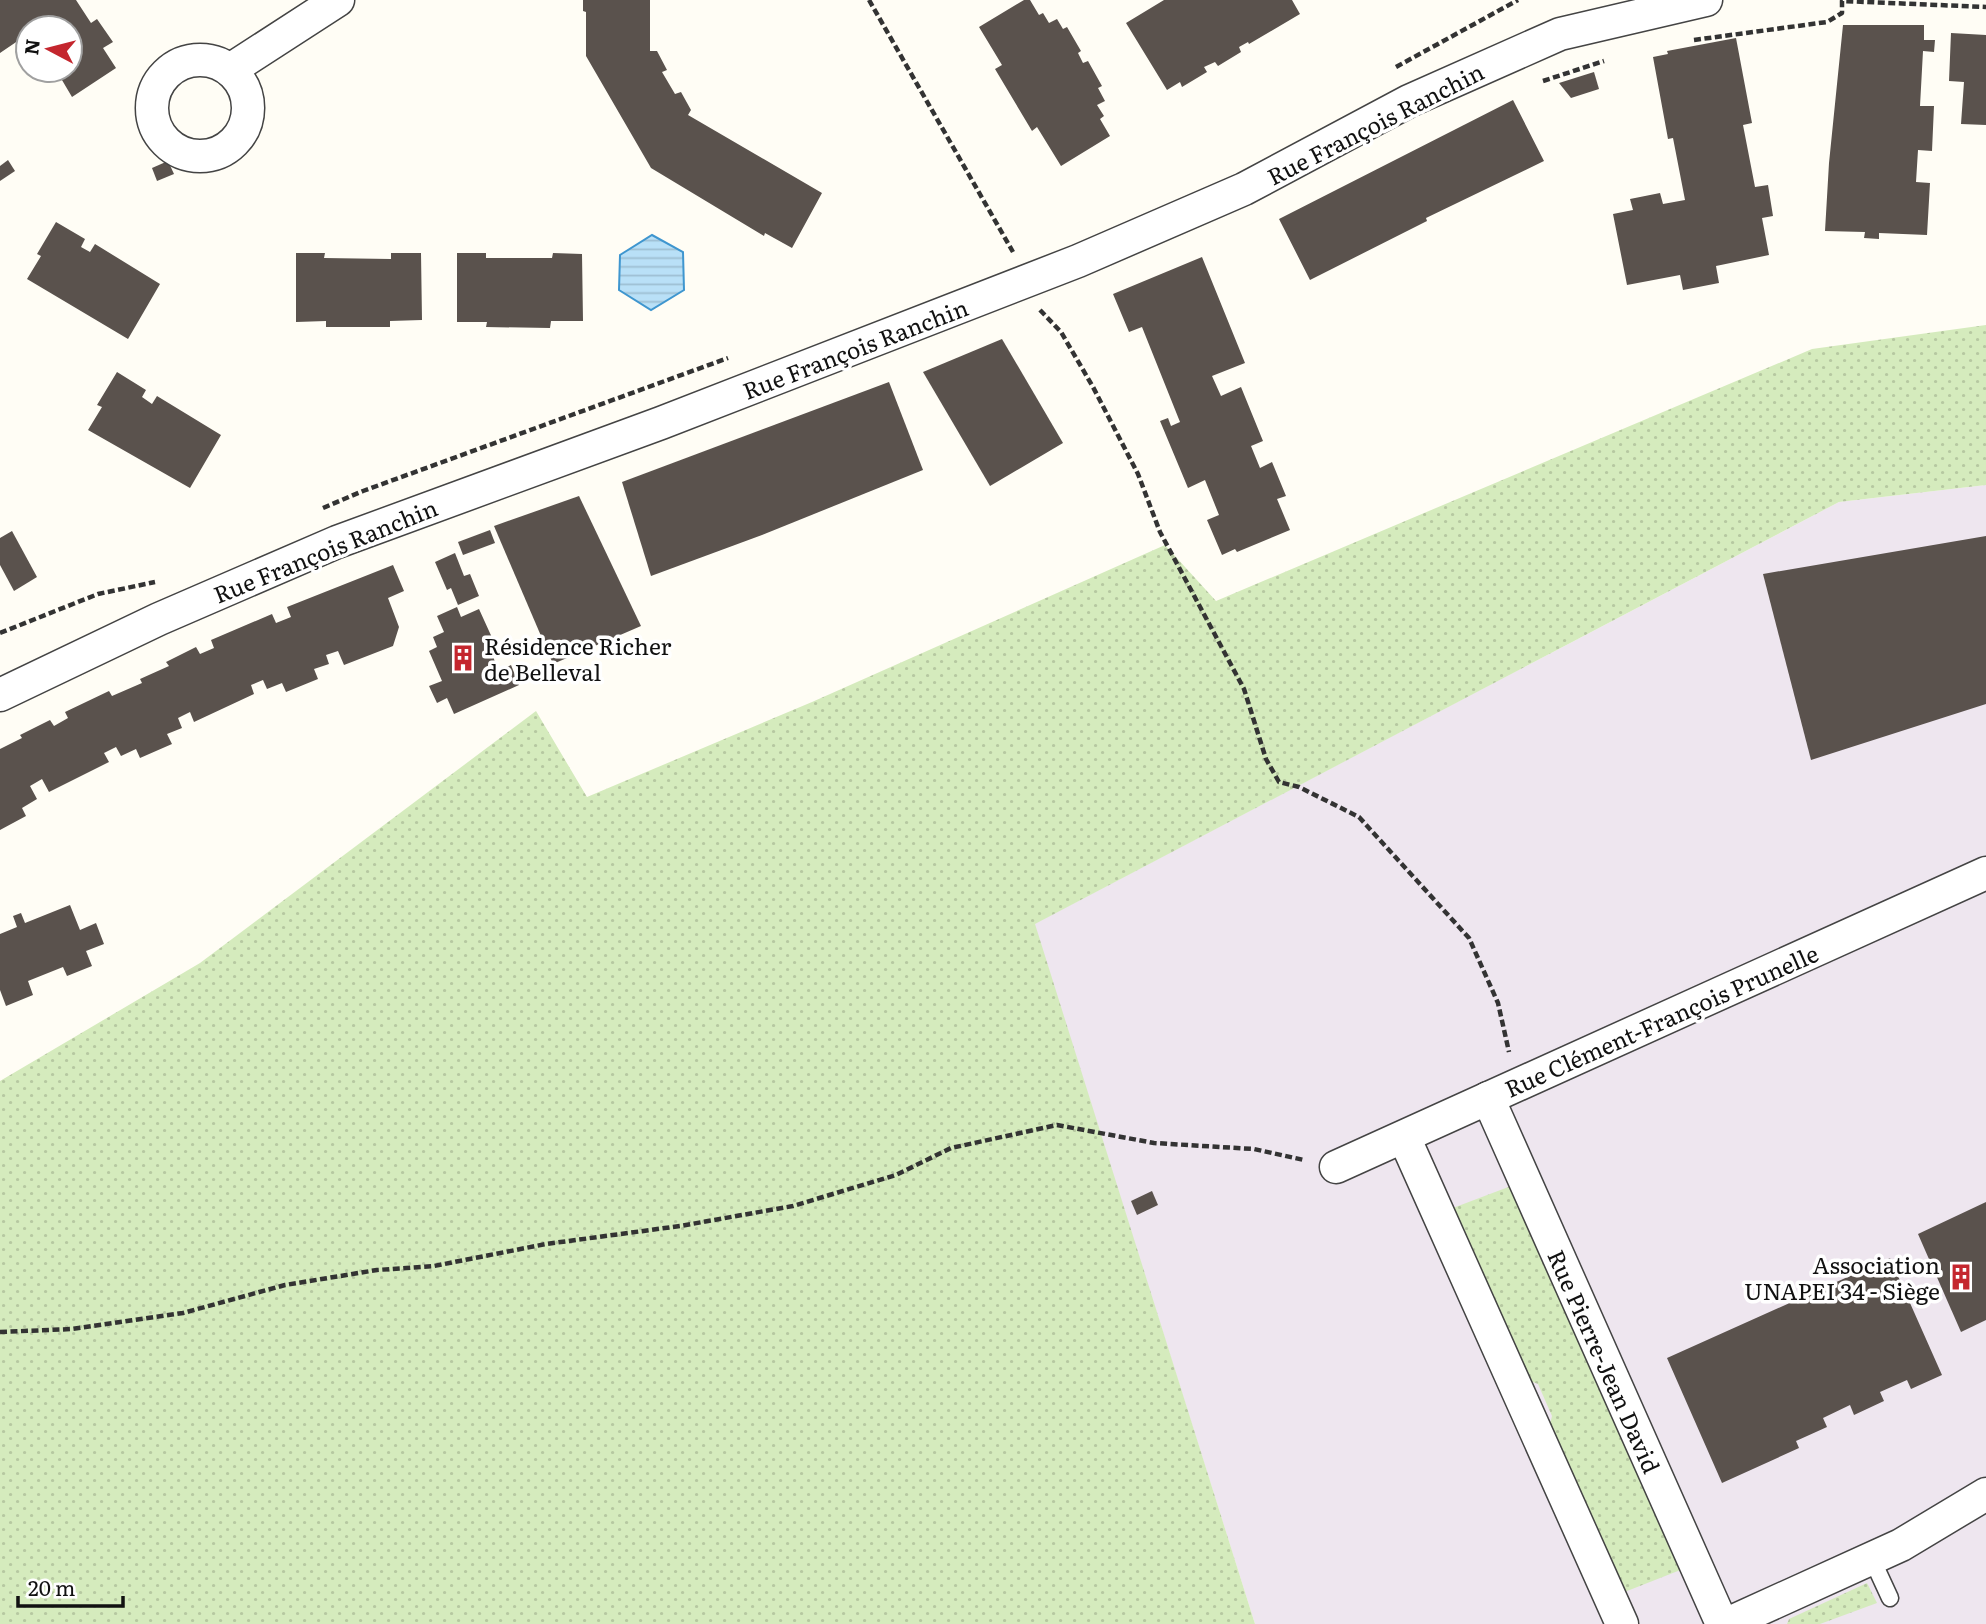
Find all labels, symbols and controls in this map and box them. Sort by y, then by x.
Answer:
north arrow [14,14,84,84]
text: N [16,37,46,56]
street label: Rue François Ranchin [1261,54,1489,192]
street label: Rue François Ranchin [737,289,973,407]
street label: Rue François Ranchin [208,489,442,611]
place label: Résidence Richer de Belleval [484,628,672,688]
building icon: Résidence Richer de Belleval [448,643,478,673]
street label: Rue Clément-François Prunelle [1499,935,1823,1105]
street label: Rue Pierre-Jean David [1540,1244,1670,1478]
place label: Association UNAPEI 34 - Siège [1744,1247,1940,1307]
building icon: Association UNAPEI 34 - Siège [1946,1262,1976,1292]
scale bar [18,1564,122,1608]
text: 20 m [28,1571,75,1602]

